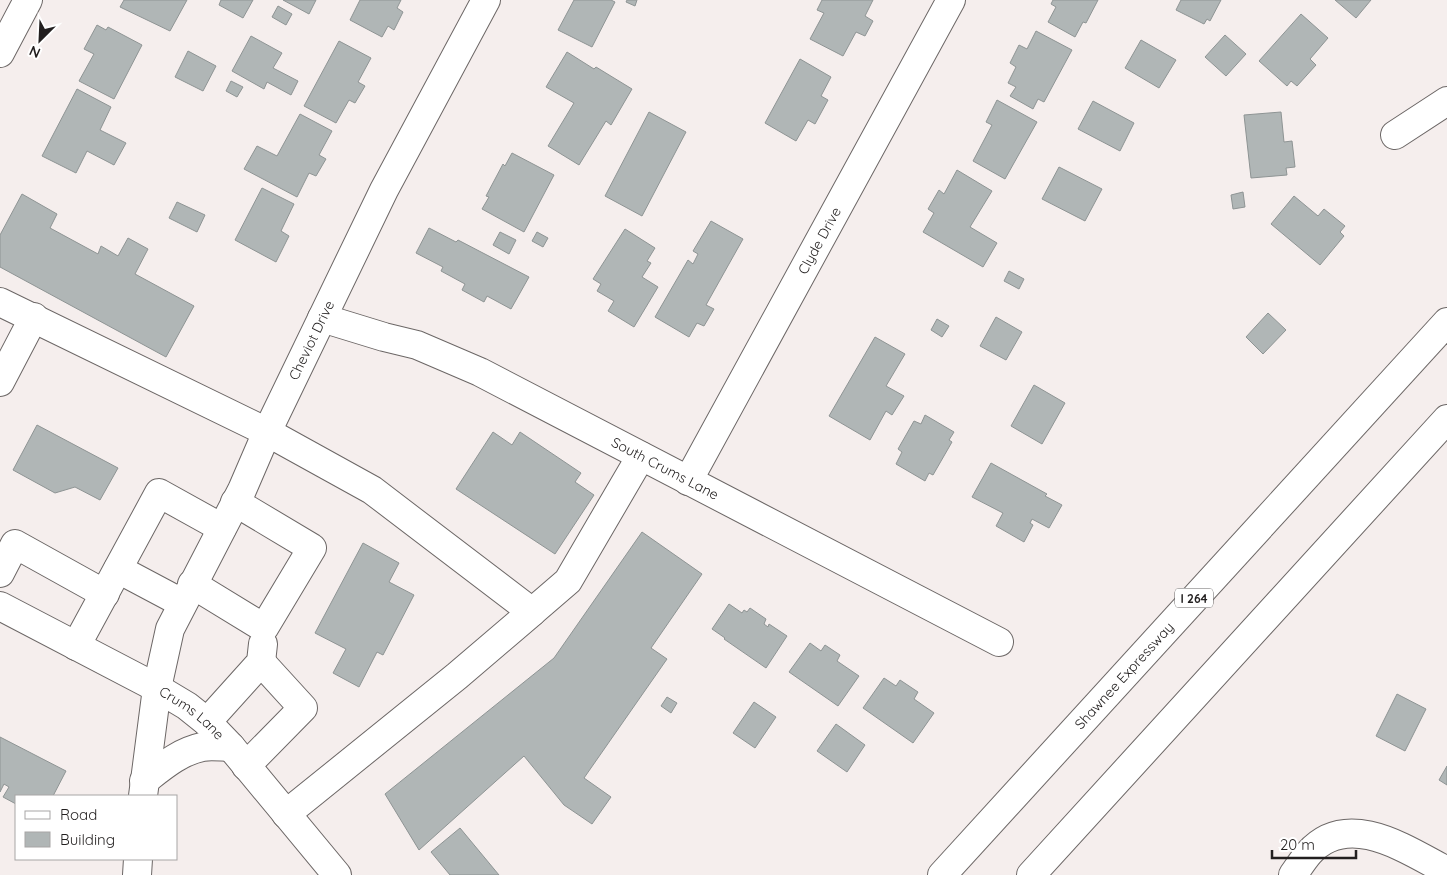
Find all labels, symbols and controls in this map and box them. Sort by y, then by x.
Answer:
north arrow [15,15,65,65]
text: N [26,42,43,62]
street label: Clyde Drive [794,204,845,277]
street label: Cheviot Drive [285,297,338,383]
street label: South Crums Lane [608,433,722,504]
road number: I 264 [1175,588,1213,608]
street label: Shawnee Expressway [1071,618,1178,733]
street label: Crums Lane [156,682,228,744]
legend [15,795,178,860]
text: Road [60,805,97,824]
scale bar [1272,828,1356,860]
text: Building [60,830,115,849]
text: 20 m [1280,835,1315,854]

